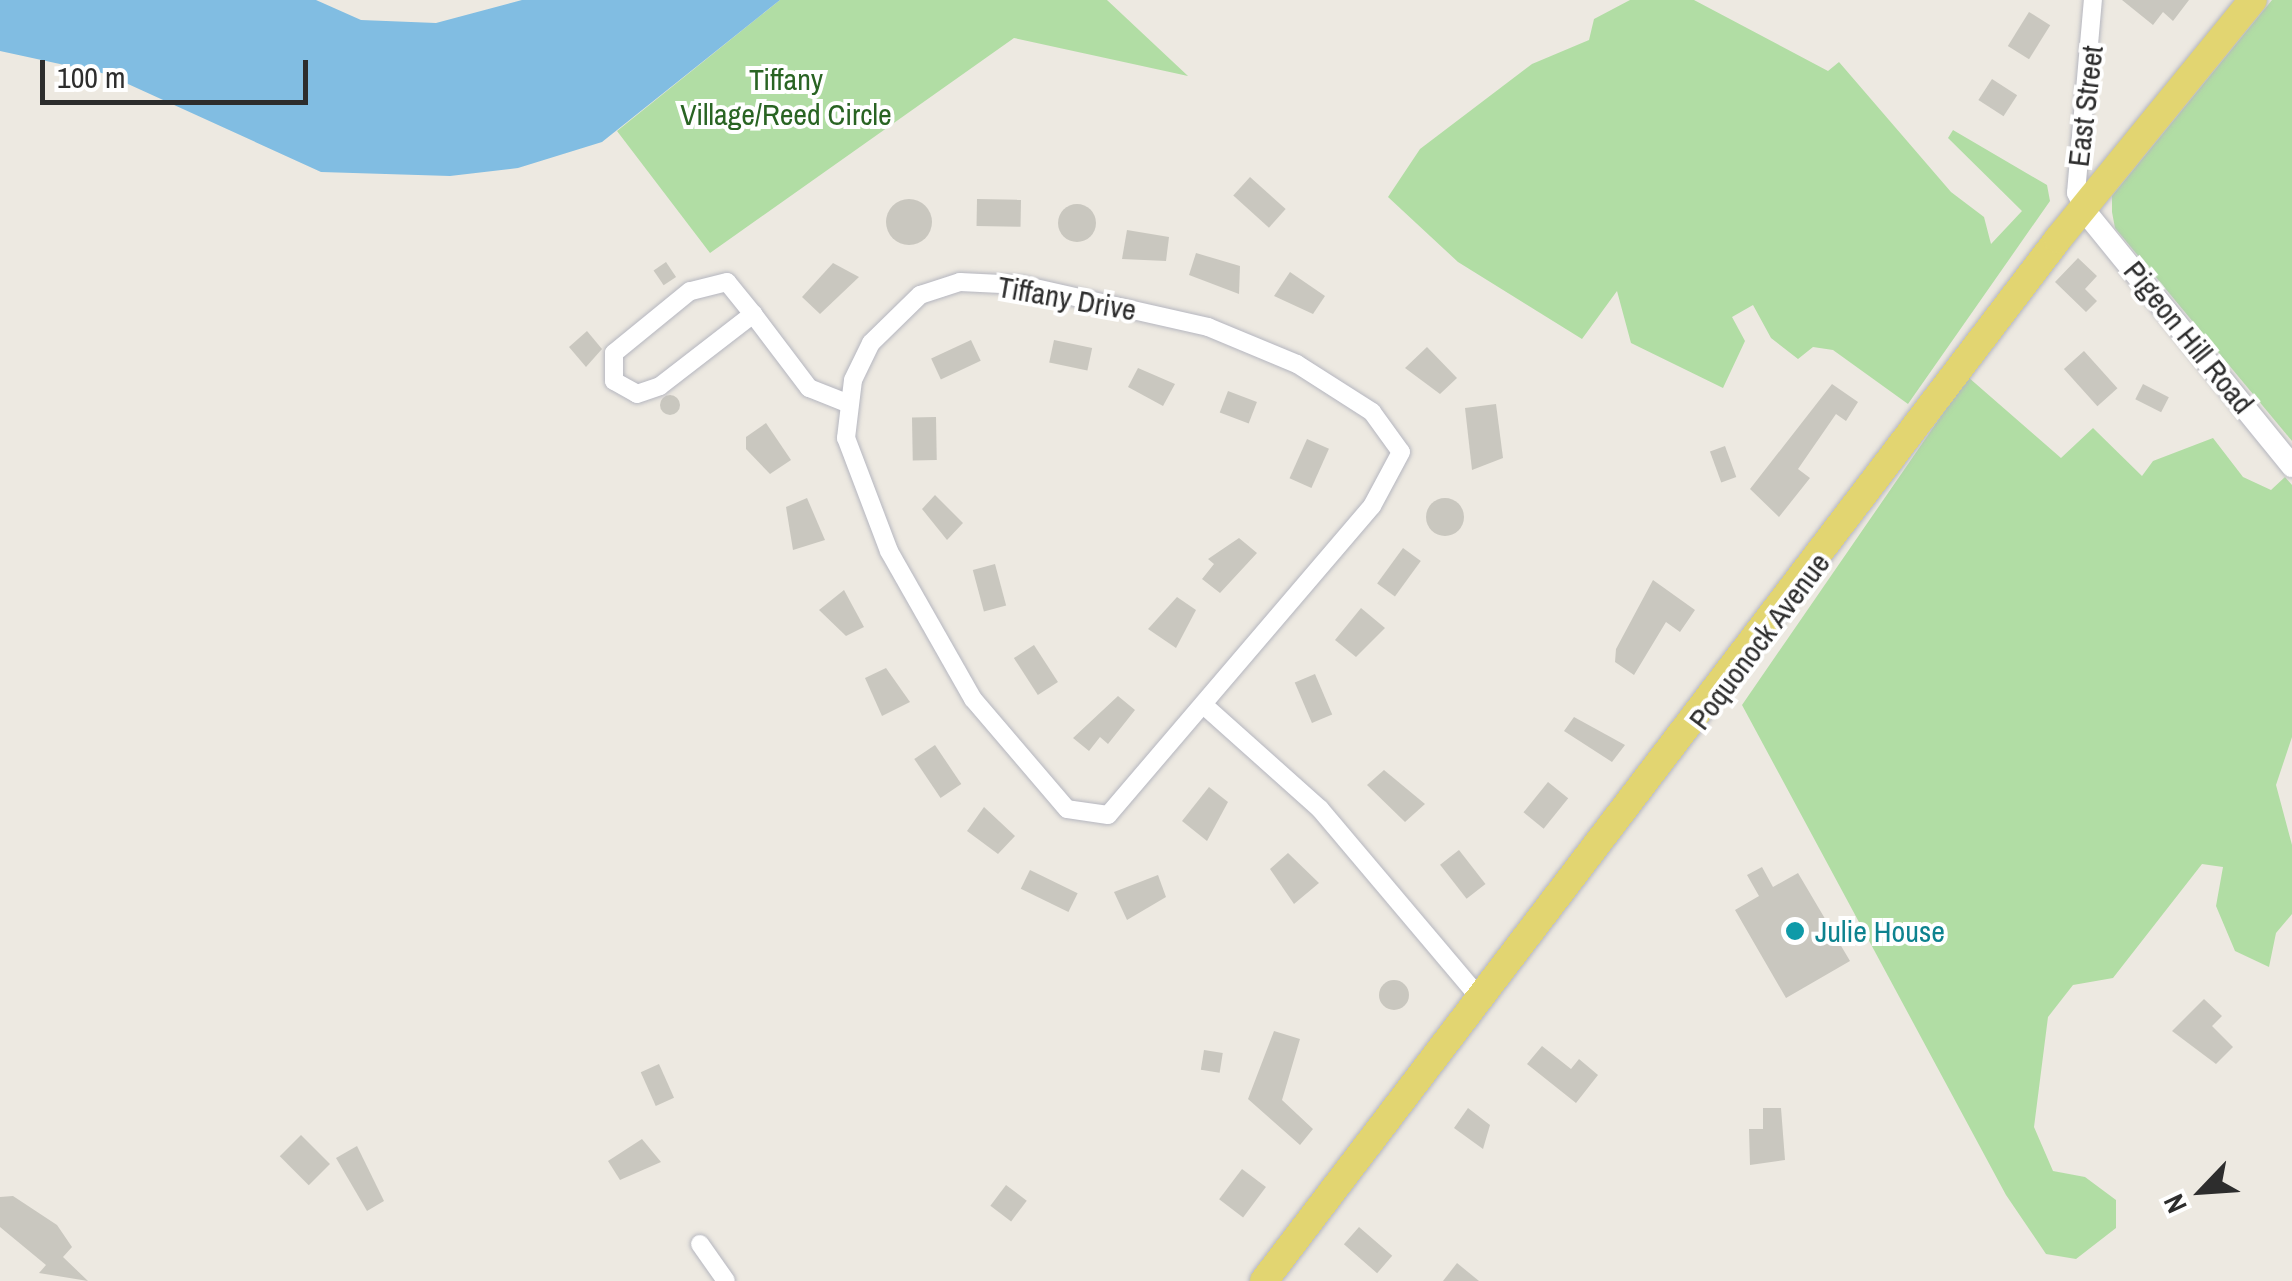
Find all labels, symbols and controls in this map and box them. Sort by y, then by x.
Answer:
scale bar [45,40,312,102]
street label: East Street [2060,43,2110,169]
text: 100 m [57,57,125,97]
park label: Tiffany Village/Reed Circle [680,61,892,132]
street label: Pigeon Hill Road [2116,253,2262,421]
street label: Tiffany Drive [995,268,1139,328]
street label: Poquonock Avenue [1681,545,1837,737]
place label: Julie House [1815,913,1945,949]
marker: Julie House [1784,920,1806,942]
north arrow [2152,1141,2252,1241]
text: N [2154,1188,2196,1219]

